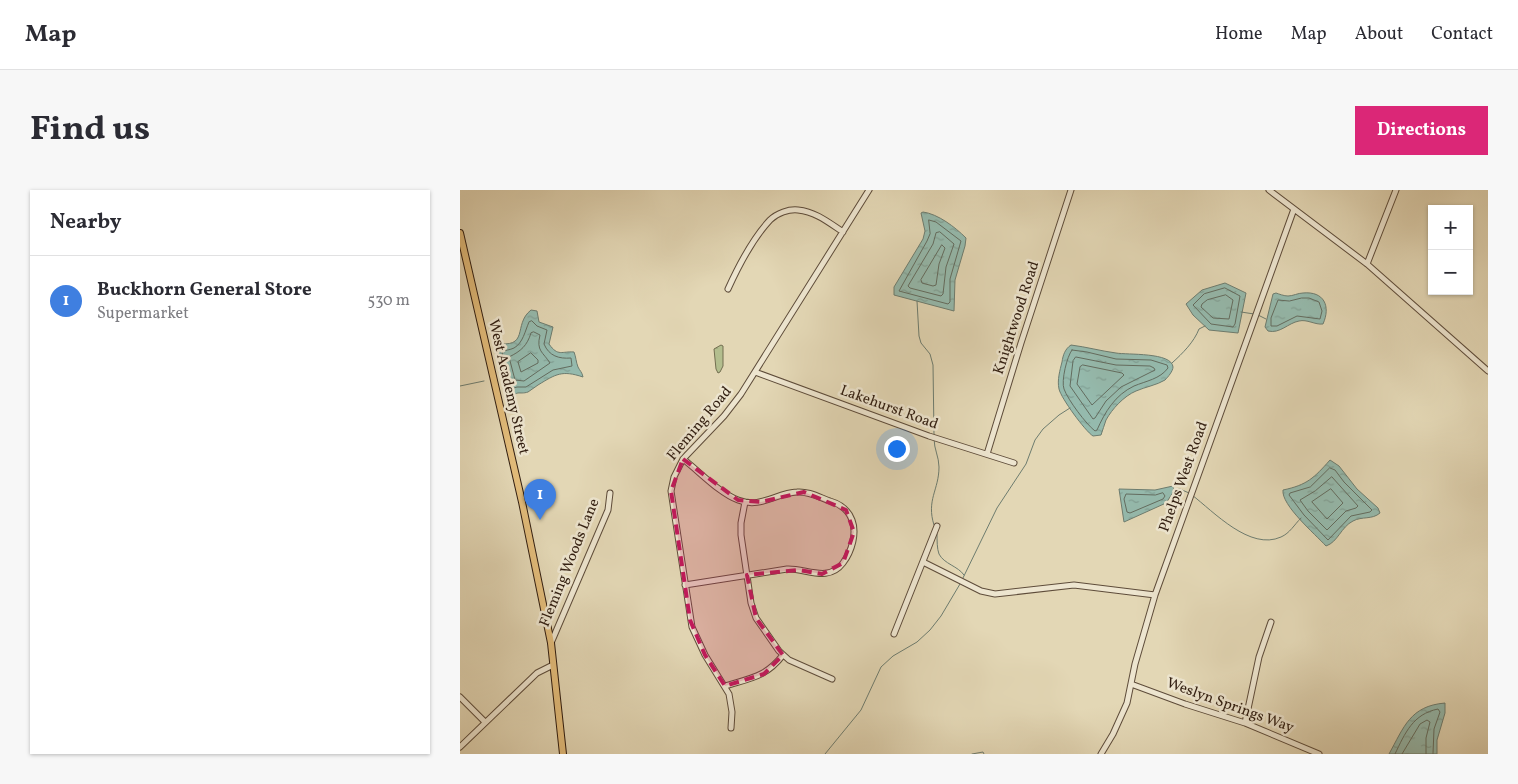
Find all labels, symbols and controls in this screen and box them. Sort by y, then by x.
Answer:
text: Map [25,18,76,52]
text: Home [1215,22,1263,47]
text: Map [1291,22,1327,47]
text: About [1355,22,1403,47]
text: Contact [1431,22,1493,47]
text: Find us [30,106,150,154]
button: Directions [1355,106,1488,155]
map controls [1428,205,1473,295]
button: + [1428,205,1473,250]
text: Nearby [50,208,121,237]
button: − [1428,250,1473,295]
street label: Knightwood Road [989,259,1045,377]
text: Buckhorn General Store [97,277,312,303]
text: 1 [63,290,69,312]
text: 530 m [367,290,410,312]
text: Supermarket [97,303,189,325]
street label: West Academy Street [482,317,534,457]
street label: Lakehurst Road [837,380,941,436]
street label: Fleming Road [663,382,737,466]
street label: Phelps West Road [1154,419,1214,535]
your location [884,436,910,462]
pin: 1 [524,479,556,520]
street label: Fleming Woods Lane [535,496,605,630]
street label: Weslyn Springs Way [1163,673,1297,739]

